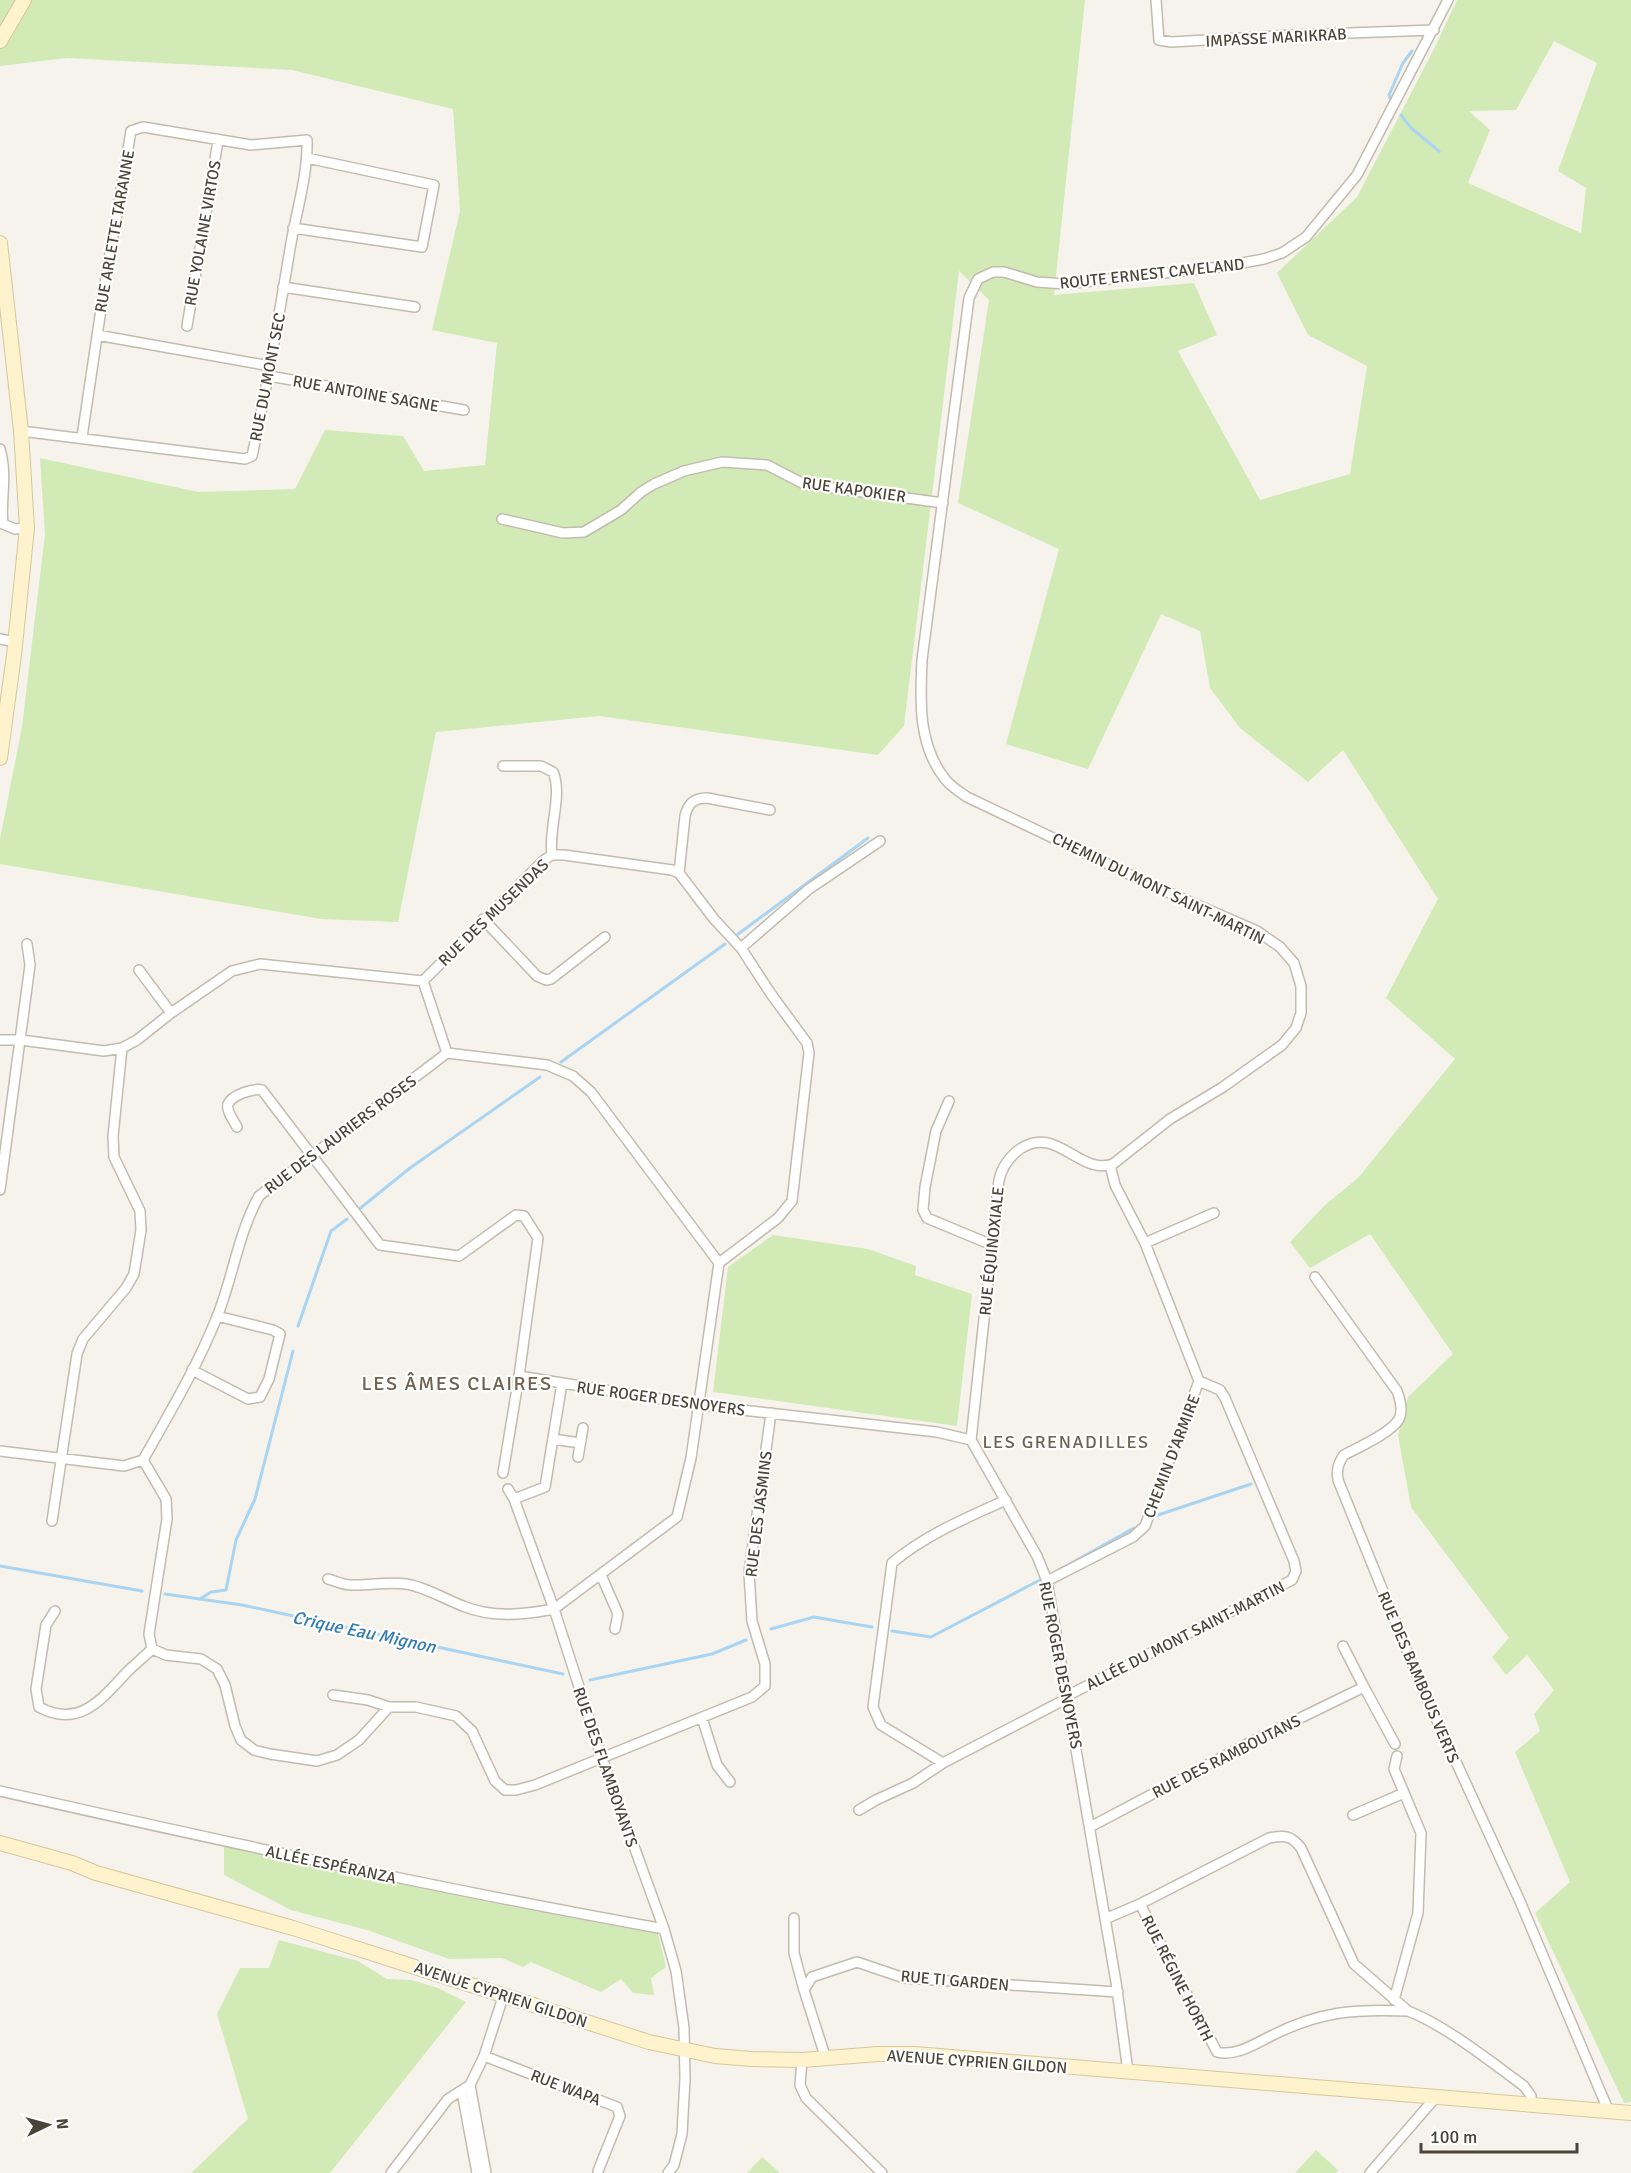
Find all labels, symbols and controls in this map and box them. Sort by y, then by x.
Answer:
street label: IMPASSE MARIKRAB [1205,24,1347,52]
street label: RUE ARLETTE TARANNE [91,148,139,314]
street label: RUE YOLAINE VIRTOS [180,159,226,307]
street label: ROUTE ERNEST CAVELAND [1059,254,1245,294]
street label: RUE DU MONT SEC [246,311,290,443]
street label: RUE ANTOINE SAGNE [291,371,440,417]
street label: RUE KAPOKIER [801,473,907,507]
street label: CHEMIN DU MONT SAINT-MARTIN [1049,829,1268,949]
street label: RUE DES MUSENDAS [434,855,553,971]
street label: RUE DES LAURIERS ROSES [261,1071,421,1198]
street label: RUE ÉQUINOXIALE [975,1186,1009,1317]
district label: LES ÂMES CLAIRES [361,1371,553,1396]
street label: RUE ROGER DESNOYERS [575,1377,747,1421]
street label: CHEMIN D'ARMIRE [1139,1392,1205,1521]
district label: LES GRENADILLES [982,1431,1150,1453]
street label: RUE DES JASMINS [741,1450,777,1578]
street label: ALLÉE DU MONT SAINT-MARTIN [1083,1577,1288,1695]
street label: RUE ROGER DESNOYERS [1034,1580,1086,1751]
street label: RUE DES BAMBOUS VERTS [1373,1589,1463,1766]
water label: Crique Eau Mignon [290,1606,439,1658]
street label: RUE DES FLAMBOYANTS [568,1685,642,1850]
street label: RUE DES RAMBOUTANS [1149,1711,1304,1803]
street label: ALLÉE ESPÉRANZA [264,1841,398,1889]
street label: RUE RÉGINE HORTH [1137,1912,1218,2045]
street label: AVENUE CYPRIEN GILDON [412,1957,590,2032]
street label: RUE TI GARDEN [900,1966,1010,1996]
street label: AVENUE CYPRIEN GILDON [886,2046,1068,2078]
street label: RUE WAPA [528,2065,604,2111]
north arrow [18,2095,78,2155]
scale bar [1421,2116,1577,2154]
text: N [51,2117,72,2130]
text: 100 m [1430,2126,1477,2148]

